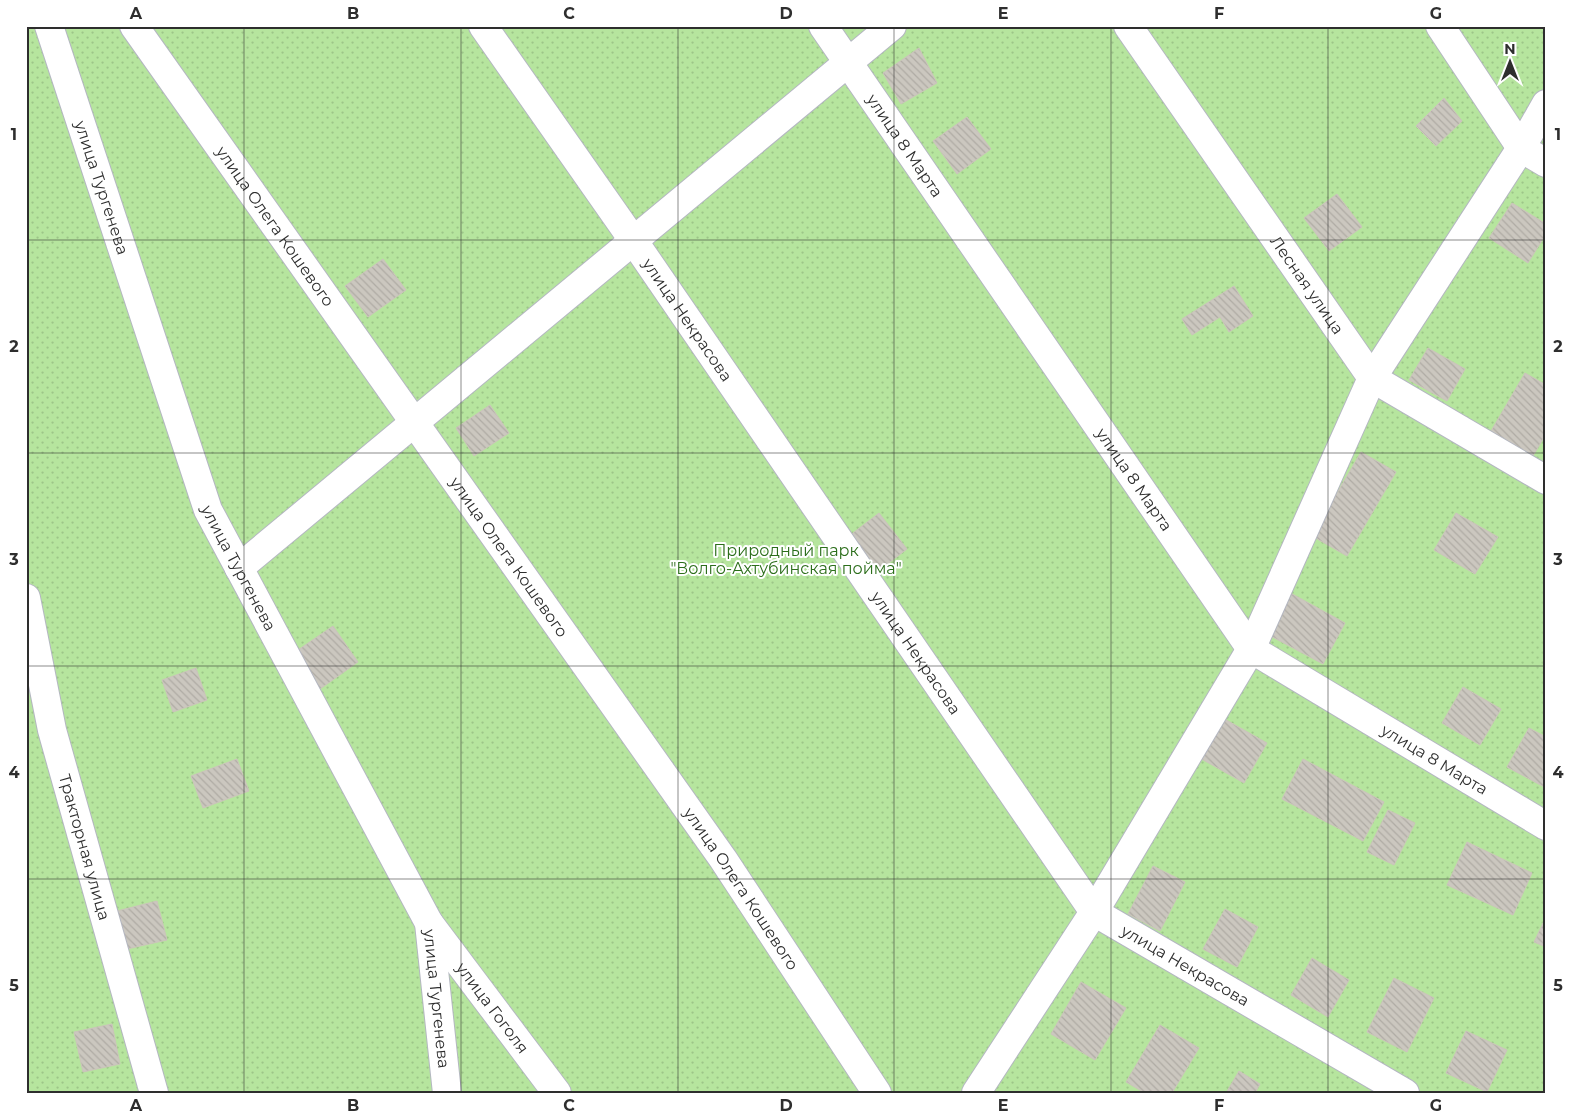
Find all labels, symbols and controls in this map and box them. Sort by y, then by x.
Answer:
text: A [129,4,143,23]
text: B [347,4,359,23]
text: C [563,4,575,23]
text: D [779,4,793,23]
text: E [998,4,1008,23]
text: F [1214,4,1224,23]
text: G [1430,4,1442,23]
north arrow [1484,38,1534,88]
text: N [1504,40,1516,58]
street label: улица 8 Марта [862,89,947,201]
street label: улица Тургенева [71,117,133,257]
text: 1 [11,125,17,144]
text: 1 [1555,125,1561,144]
street label: улица Олега Кошевого [212,141,339,310]
street label: Лесная улица [1267,232,1348,338]
street label: улица Некрасова [638,254,736,385]
text: 2 [9,337,19,356]
text: 2 [1553,337,1563,356]
street label: улица 8 Марта [1092,423,1177,535]
street label: улица Олега Кошевого [446,472,572,640]
street label: улица Тургенева [197,502,280,634]
park label: Природный парк "Волго-Ахтубинская пойма" [670,541,902,578]
text: 3 [8,550,19,569]
text: 3 [1552,550,1563,569]
street label: улица Некрасова [867,587,965,718]
street label: улица 8 Марта [1377,719,1491,798]
text: 4 [8,763,20,782]
text: 4 [1552,763,1564,782]
street label: Тракторная улица [55,772,114,922]
street label: улица Олега Кошевого [679,803,803,973]
street label: улица Некрасова [1117,920,1253,1010]
street label: улица Тургенева [420,927,454,1069]
street label: улица Гоголя [452,958,533,1057]
text: 5 [9,976,19,995]
text: 5 [1553,976,1563,995]
text: A [129,1096,143,1115]
text: B [347,1096,359,1115]
text: C [563,1096,575,1115]
text: D [779,1096,793,1115]
text: E [998,1096,1008,1115]
text: F [1214,1096,1224,1115]
text: G [1430,1096,1442,1115]

